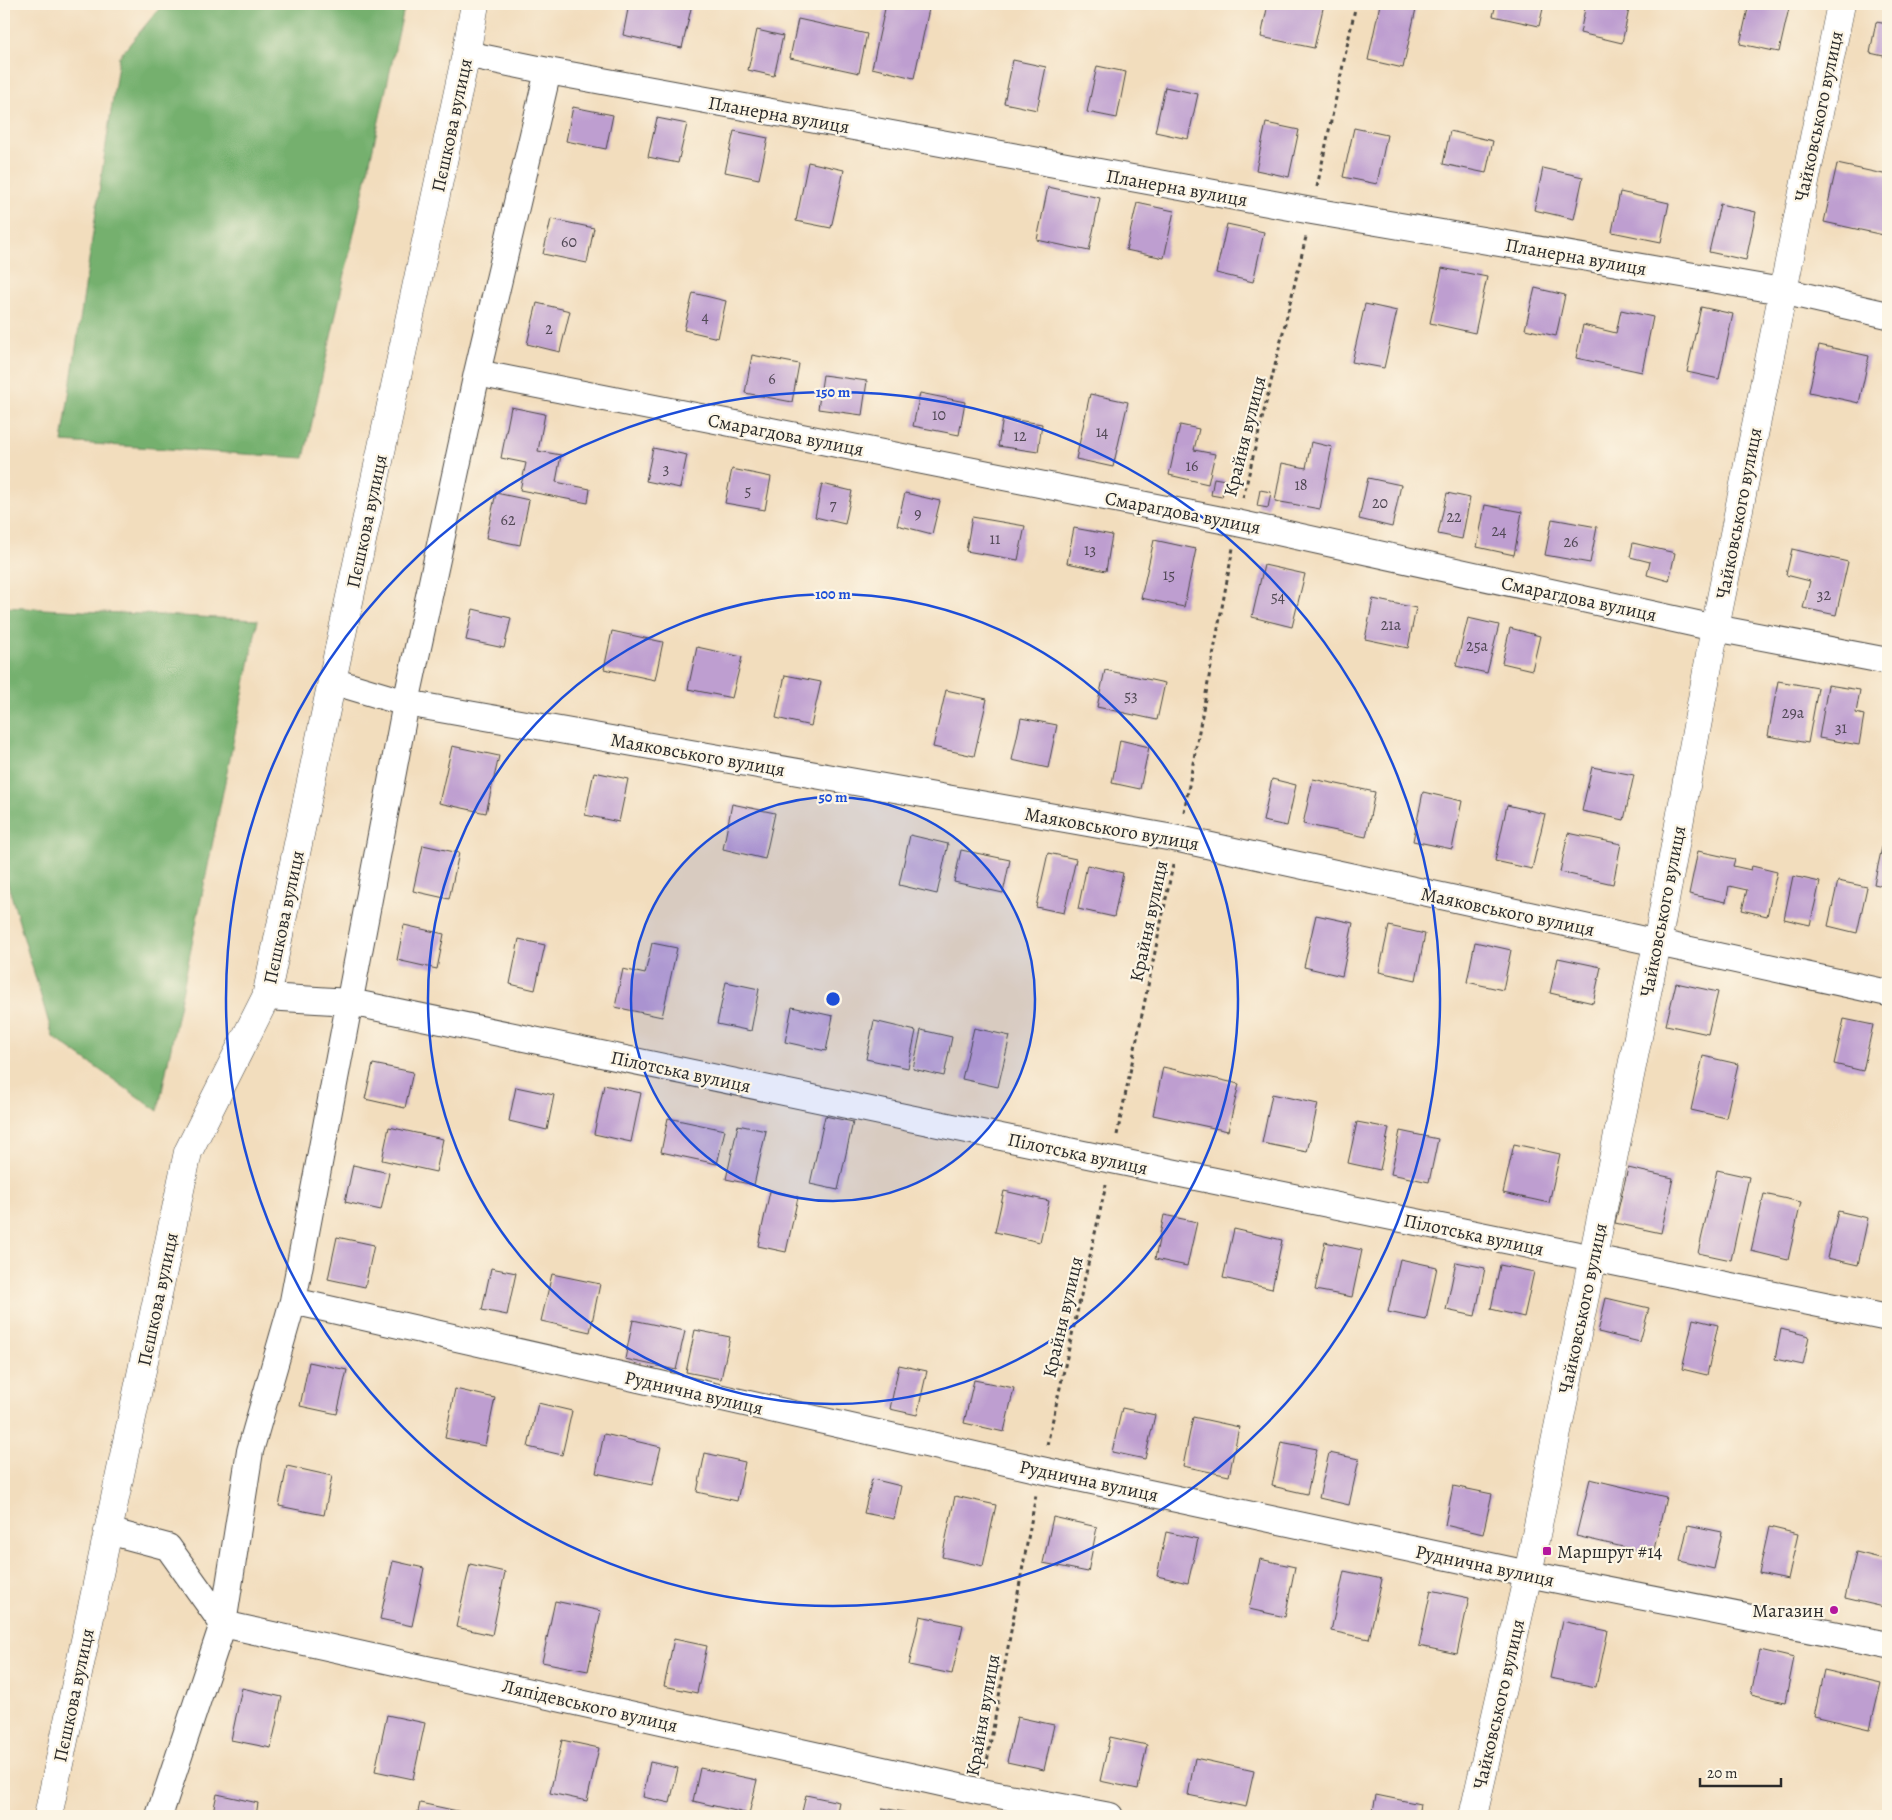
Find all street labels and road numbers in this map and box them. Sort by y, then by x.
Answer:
street label: Чайковського вулиця [1788,28,1850,204]
street label: Пєшкова вулиця [425,56,479,194]
street label: Планерна вулиця [706,90,851,140]
street label: Планерна вулиця [1104,163,1249,213]
street label: Планерна вулиця [1503,232,1648,282]
street label: Крайня вулиця [1217,373,1273,499]
street label: Смарагдова вулиця [706,407,866,463]
street label: Чайковського вулиця [1710,425,1768,601]
street label: Пєшкова вулиця [340,452,394,590]
street label: Смарагдова вулиця [1103,485,1263,541]
street label: Смарагдова вулиця [1499,570,1659,628]
street label: Маяковського вулиця [608,727,787,783]
street label: Маяковського вулиця [1022,801,1201,857]
street label: Чайковського вулиця [1634,823,1692,999]
street label: Пєшкова вулиця [257,848,311,986]
street label: Крайня вулиця [1123,858,1175,984]
street label: Маяковського вулиця [1419,881,1597,943]
street label: Пілотська вулиця [608,1044,753,1100]
street label: Пілотська вулиця [1005,1126,1150,1182]
street label: Пілотська вулиця [1401,1207,1546,1263]
street label: Чайковського вулиця [1552,1220,1614,1396]
street label: Пєшкова вулиця [131,1230,185,1368]
street label: Крайня вулиця [1036,1254,1090,1380]
street label: Руднична вулиця [622,1364,766,1422]
street label: Руднична вулиця [1017,1454,1161,1508]
street label: Руднична вулиця [1413,1539,1557,1593]
street label: Чайковського вулиця [1467,1617,1531,1792]
street label: Пєшкова вулиця [47,1626,101,1764]
street label: Крайня вулиця [959,1652,1007,1778]
street label: Ляпідевського вулиця [499,1673,680,1739]

